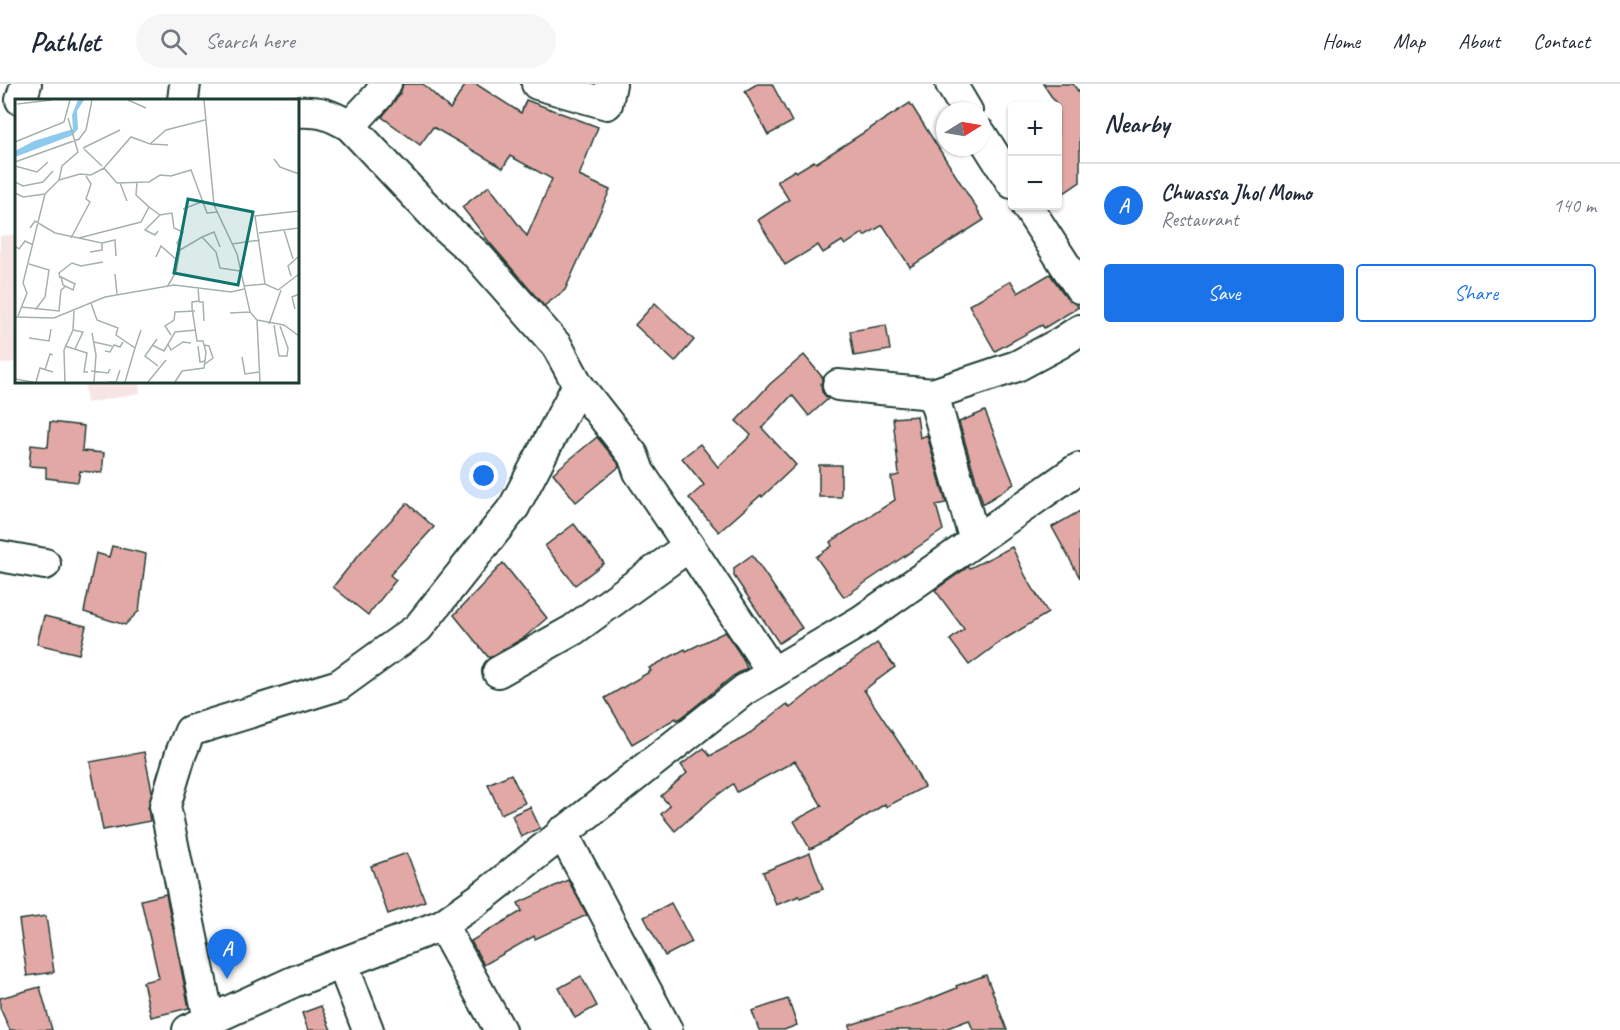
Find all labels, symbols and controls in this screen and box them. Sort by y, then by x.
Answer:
search box [136,14,556,68]
text: Pathlet [30,24,100,59]
icon: search [157,25,190,58]
text: Search here [205,27,295,55]
text: Home [1322,28,1360,54]
text: Map [1393,28,1425,54]
text: About [1458,28,1500,54]
text: Contact [1533,28,1590,54]
inset map [15,99,298,382]
north arrow [936,102,990,156]
map controls [1008,102,1062,210]
button: + [1008,102,1062,156]
text: Nearby [1104,107,1169,140]
button: − [1008,156,1062,210]
text: Chwassa Jhol Momo [1161,179,1312,207]
text: A [1118,193,1129,218]
text: 140 m [1553,193,1596,218]
text: Restaurant [1161,207,1238,232]
button: Save [1104,264,1344,322]
button: Share [1356,264,1596,322]
your location [469,461,498,490]
pin: A [208,930,246,979]

